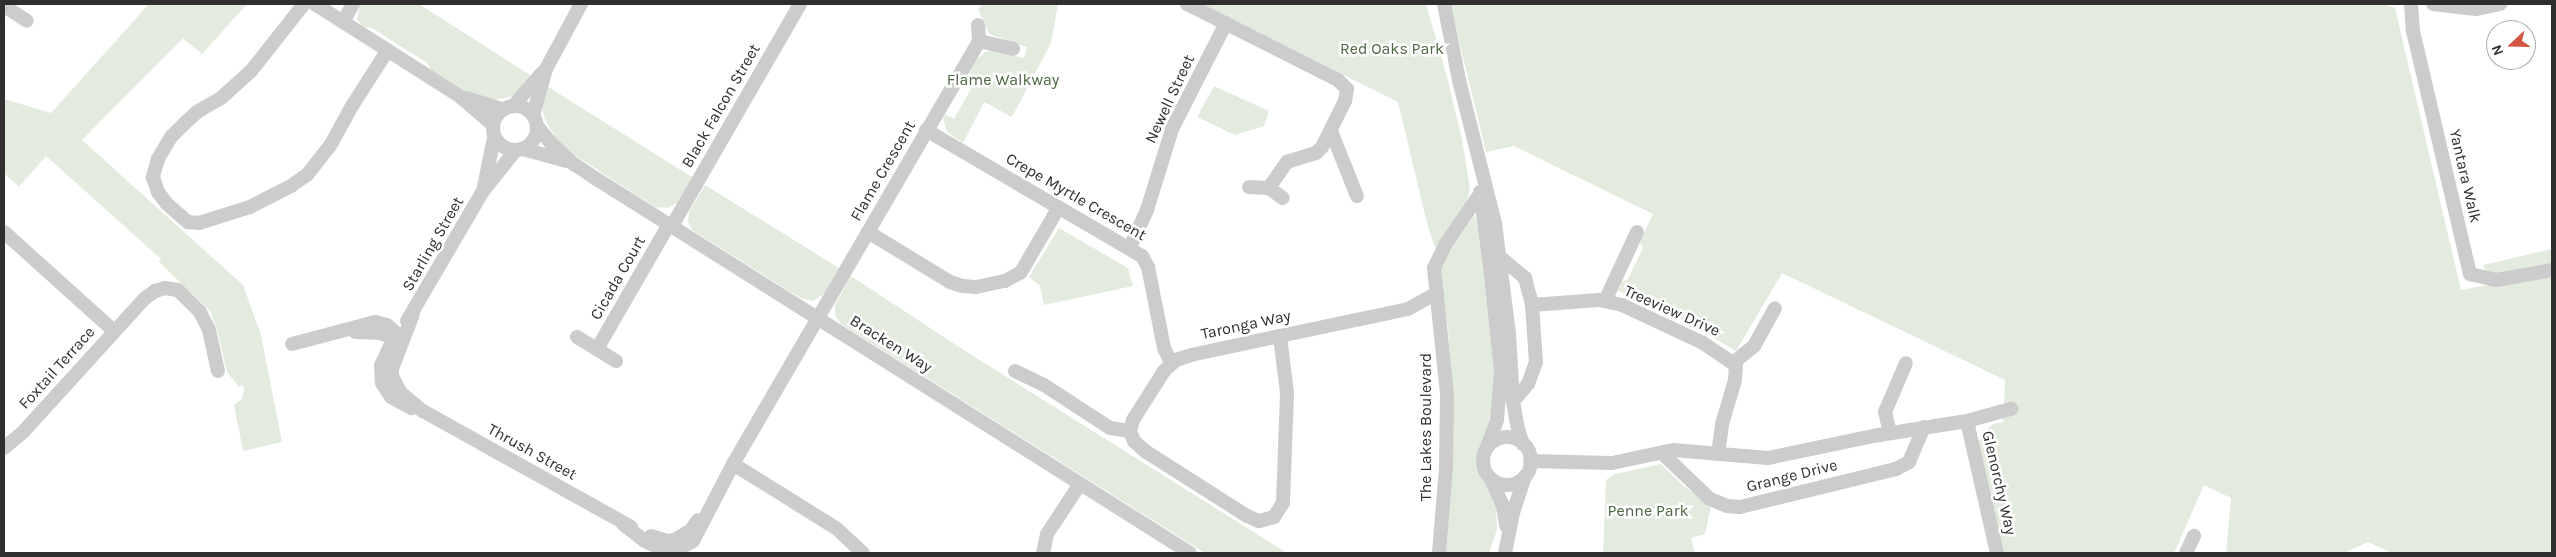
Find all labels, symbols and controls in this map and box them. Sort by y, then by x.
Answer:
north arrow [2486,20,2536,70]
park label: Red Oaks Park [1340,39,1444,59]
street label: Black Falcon Street [678,41,764,171]
text: N [2488,42,2507,58]
street label: Newell Street [1141,52,1199,146]
park label: Flame Walkway [947,70,1059,90]
street label: Flame Crescent [846,117,920,225]
street label: Yantara Walk [2445,127,2485,225]
street label: Crepe Myrtle Crescent [1002,149,1150,245]
street label: Starling Street [398,193,468,295]
street label: Cicada Court [586,233,650,323]
street label: Treeview Drive [1621,281,1723,341]
street label: Taronga Way [1199,306,1293,344]
street label: Bracken Way [846,311,936,377]
street label: Foxtail Terrace [15,323,99,413]
street label: The Lakes Boulevard [1416,353,1436,501]
street label: Thrush Street [484,420,580,484]
street label: Glenorchy Way [1978,429,2020,537]
street label: Grange Drive [1745,455,1839,497]
park label: Penne Park [1608,501,1688,521]

